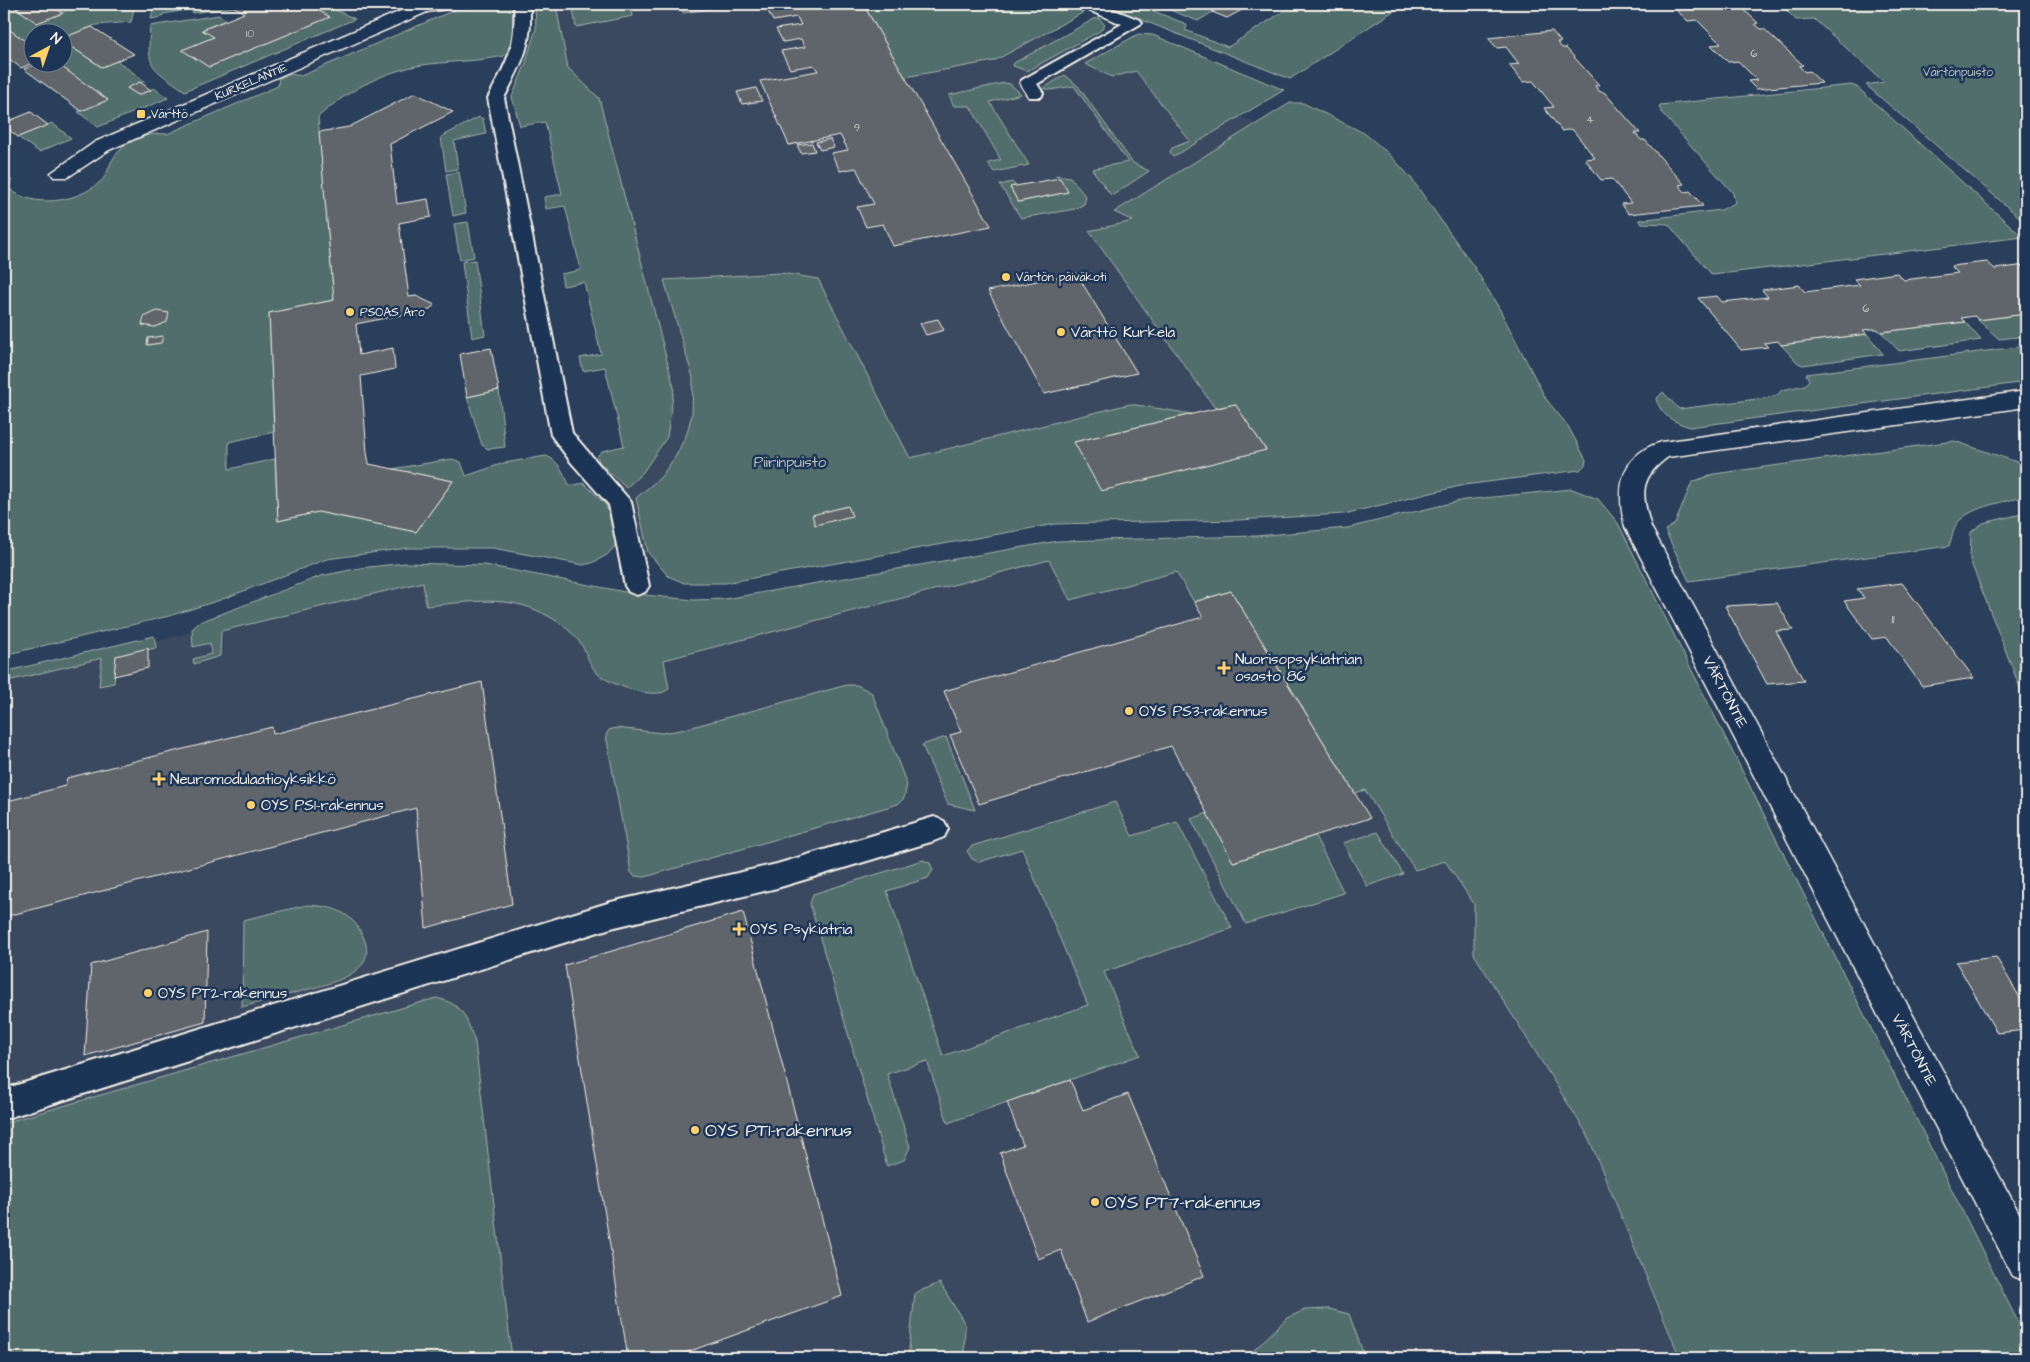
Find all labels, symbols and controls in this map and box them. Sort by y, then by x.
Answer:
north arrow [22,22,72,72]
house number: 10 [246,26,254,41]
text: N [46,28,66,49]
house number: 6 [1751,46,1758,61]
street label: KURKELANTIE [212,59,290,105]
park label: Värtönpuisto [1923,64,1993,81]
place label: Värttö [151,106,188,123]
marker: Värttö [135,108,147,120]
house number: 4 [1586,112,1594,127]
house number: 9 [854,120,860,135]
place label: Värtön päiväkoti [1016,269,1107,286]
marker: Värtön päiväkoti [1000,271,1012,283]
house number: 6 [1863,301,1870,316]
place label: PSOAS Aro [360,304,425,321]
marker: PSOAS Aro [344,306,356,318]
place label: Värttö Kurkela [1071,322,1176,343]
marker: Värttö Kurkela [1055,326,1067,338]
park label: Piirinpuisto [754,452,827,473]
house number: 11 [1891,611,1895,628]
place label: Nuorisopsykiatrian osasto 86 [1235,649,1362,687]
street label: VÄRTÖNTIE [1697,652,1753,732]
marker: Nuorisopsykiatrian osasto 86 [1217,661,1231,675]
place label: OYS PS3-rakennus [1139,701,1268,722]
marker: OYS PS3-rakennus [1123,705,1135,717]
place label: Neuromodulaatioyksikkö [170,769,336,791]
marker: Neuromodulaatioyksikkö [152,772,166,786]
place label: OYS PS1-rakennus [261,795,384,816]
marker: OYS PS1-rakennus [245,799,257,811]
place label: OYS Psykiatria [750,919,853,941]
marker: OYS Psykiatria [732,922,746,936]
place label: OYS PT2-rakennus [158,983,288,1004]
marker: OYS PT2-rakennus [142,987,154,999]
street label: VÄRTÖNTIE [1886,1010,1942,1090]
place label: OYS PT1-rakennus [705,1118,852,1143]
marker: OYS PT1-rakennus [689,1124,701,1136]
place label: OYS PT7-rakennus [1105,1190,1261,1215]
marker: OYS PT7-rakennus [1089,1196,1101,1208]

